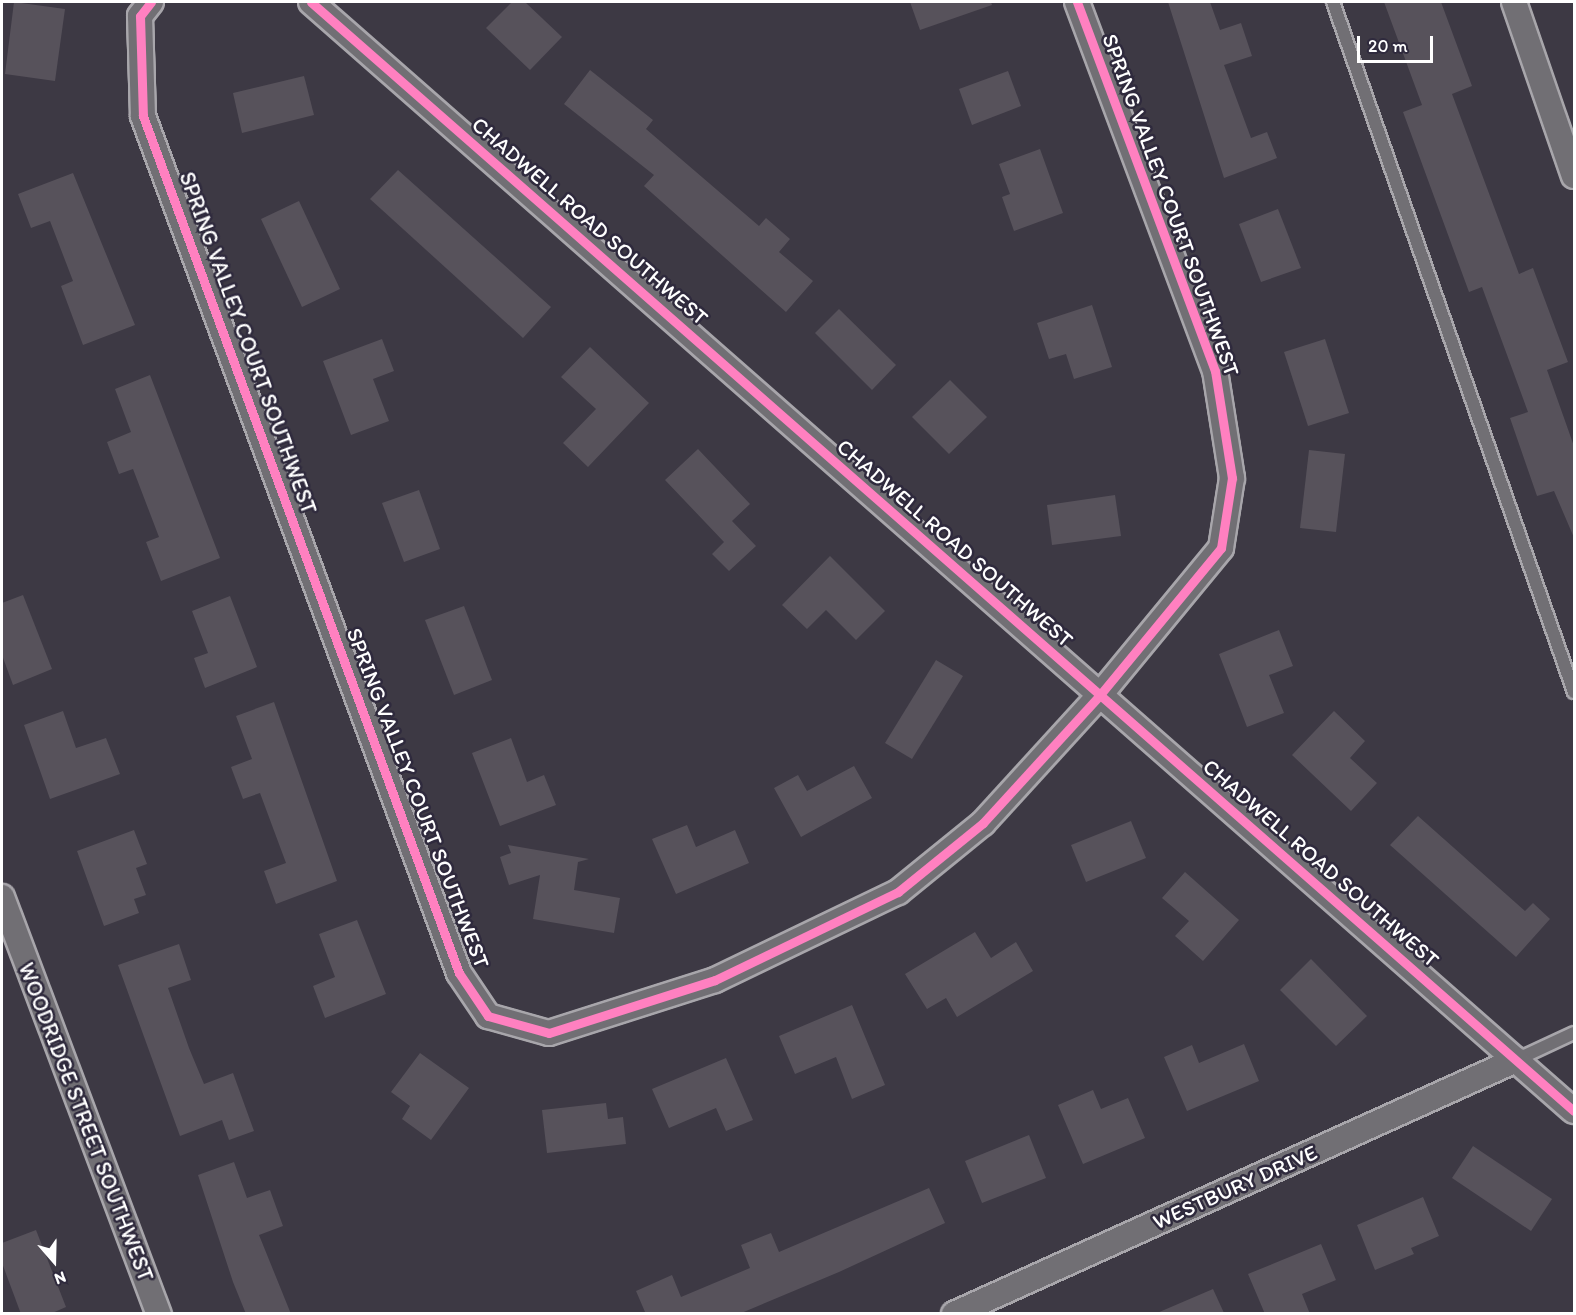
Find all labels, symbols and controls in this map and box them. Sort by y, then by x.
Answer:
scale bar [1360,24,1436,62]
street label: SPRING VALLEY COURT SOUTHWEST [1097,30,1245,380]
text: 20 m [1368,35,1408,57]
street label: CHADWELL ROAD SOUTHWEST [466,111,714,331]
street label: SPRING VALLEY COURT SOUTHWEST [174,168,322,518]
street label: CHADWELL ROAD SOUTHWEST [831,433,1079,653]
street label: SPRING VALLEY COURT SOUTHWEST [341,624,495,972]
street label: CHADWELL ROAD SOUTHWEST [1197,753,1445,973]
street label: WOODRIDGE STREET SOUTHWEST [13,959,159,1285]
street label: WESTBURY DRIVE [1149,1139,1321,1235]
north arrow [24,1231,84,1291]
text: N [52,1268,69,1289]

